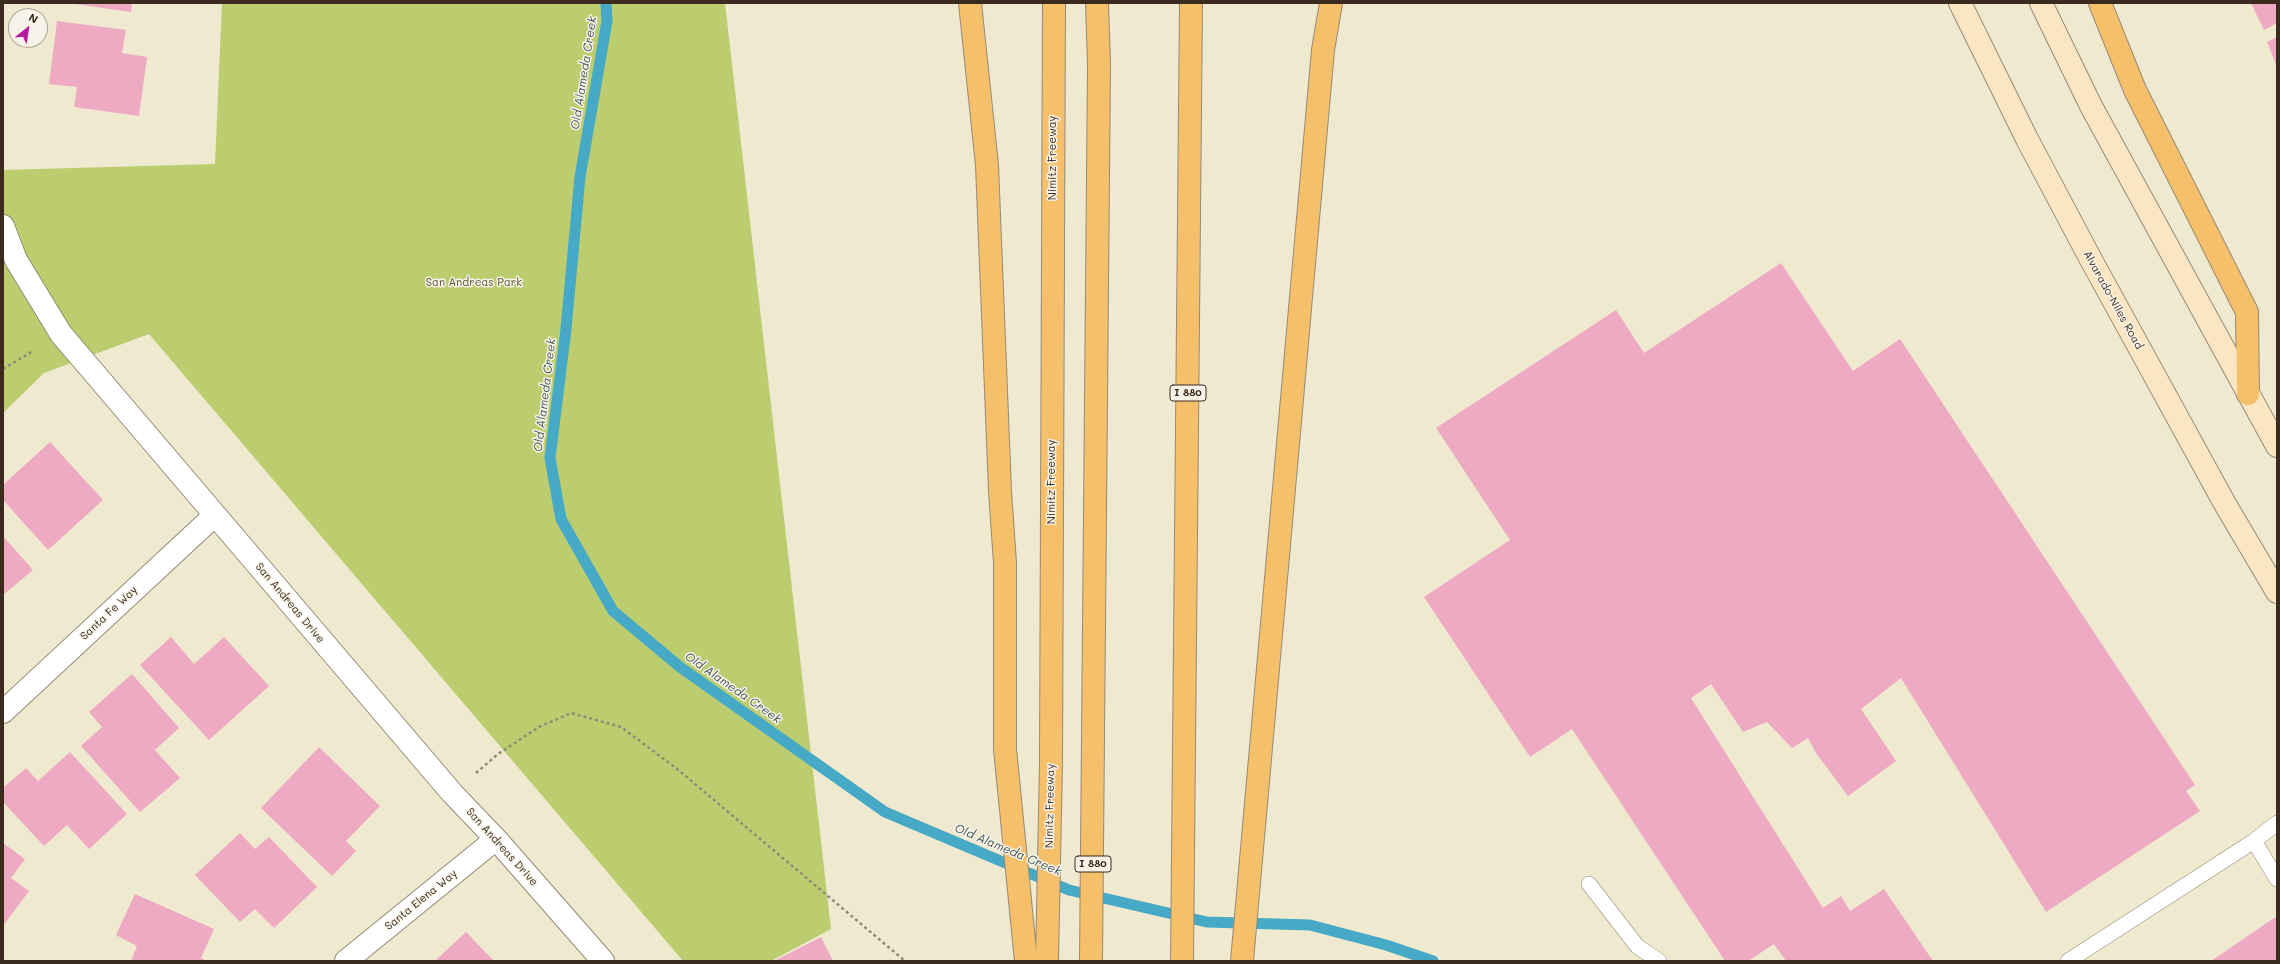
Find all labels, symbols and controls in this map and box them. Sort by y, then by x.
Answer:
north arrow [8,8,48,48]
text: N [26,9,41,27]
water label: Old Alameda Creek [568,15,600,131]
street label: Nimitz Freeway [1046,116,1060,200]
street label: Alvarado-Niles Road [2080,248,2146,352]
park label: San Andreas Park [426,276,522,290]
water label: Old Alameda Creek [531,337,559,453]
road number: I 880 [1170,385,1206,401]
street label: Nimitz Freeway [1045,440,1059,524]
street label: San Andreas Drive [253,560,327,646]
street label: Santa Fe Way [78,583,140,643]
water label: Old Alameda Creek [682,649,784,727]
street label: Nimitz Freeway [1043,764,1057,848]
street label: San Andreas Drive [463,805,541,889]
water label: Old Alameda Creek [952,821,1064,879]
road number: I 880 [1075,856,1111,872]
street label: Santa Elena Way [382,867,460,933]

